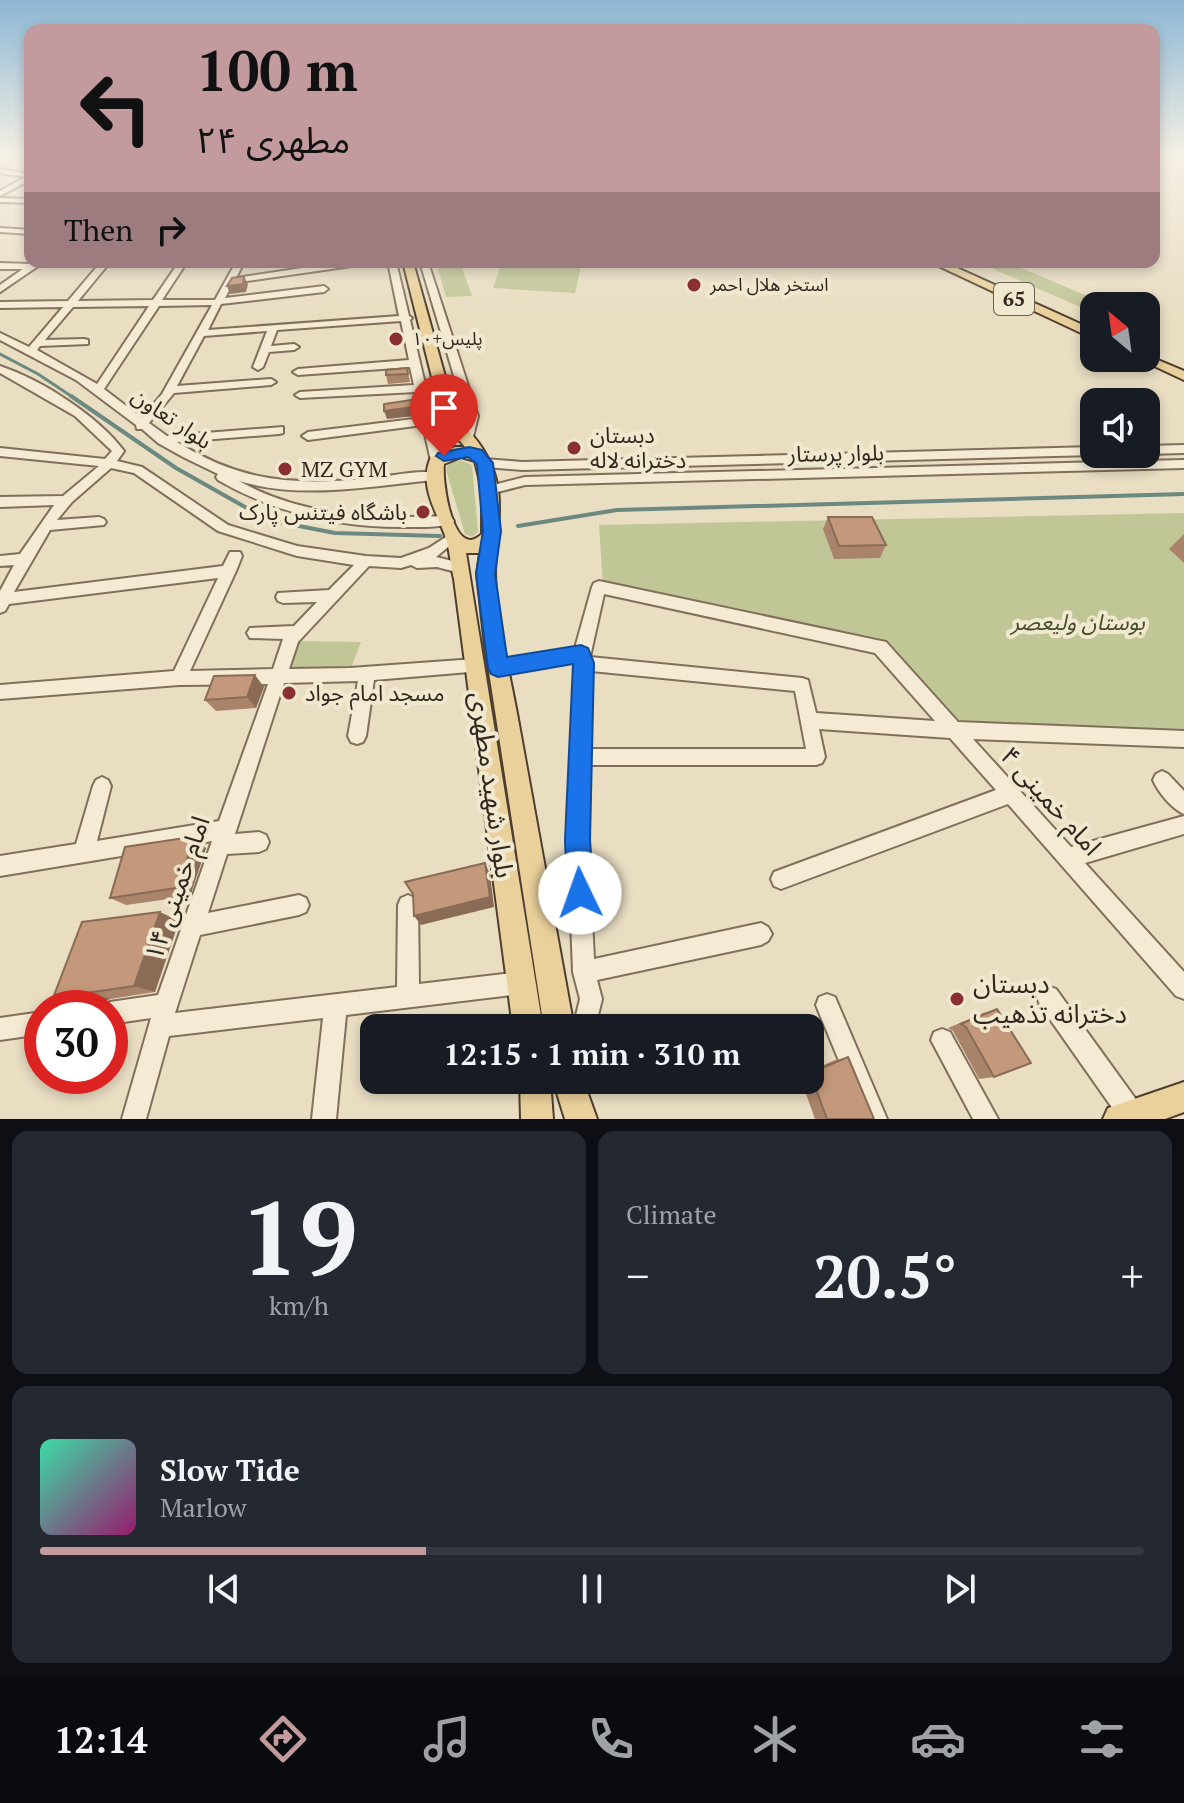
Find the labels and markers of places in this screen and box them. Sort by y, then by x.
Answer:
place label: استخر هلال احمر [709,272,829,296]
marker: استخر هلال احمر [685,276,703,294]
place label: پلیس+۱۰ [412,326,483,350]
marker: پلیس+۱۰ [387,330,405,348]
pin [410,374,478,456]
place label: دبستان دخترانه لاله [590,420,686,474]
marker: دبستان دخترانه لاله [565,439,583,457]
place label: MZ GYM [301,454,387,483]
marker: MZ GYM [276,460,294,478]
place label: باشگاه فیتنس پارک [239,497,407,527]
marker: باشگاه فیتنس پارک [414,503,432,521]
place label: مسجد امام جواد [305,678,445,710]
marker: مسجد امام جواد [280,684,298,702]
place label: دبستان دخترانه تذهیب [973,966,1127,1030]
marker: دبستان دخترانه تذهیب [948,990,966,1008]

